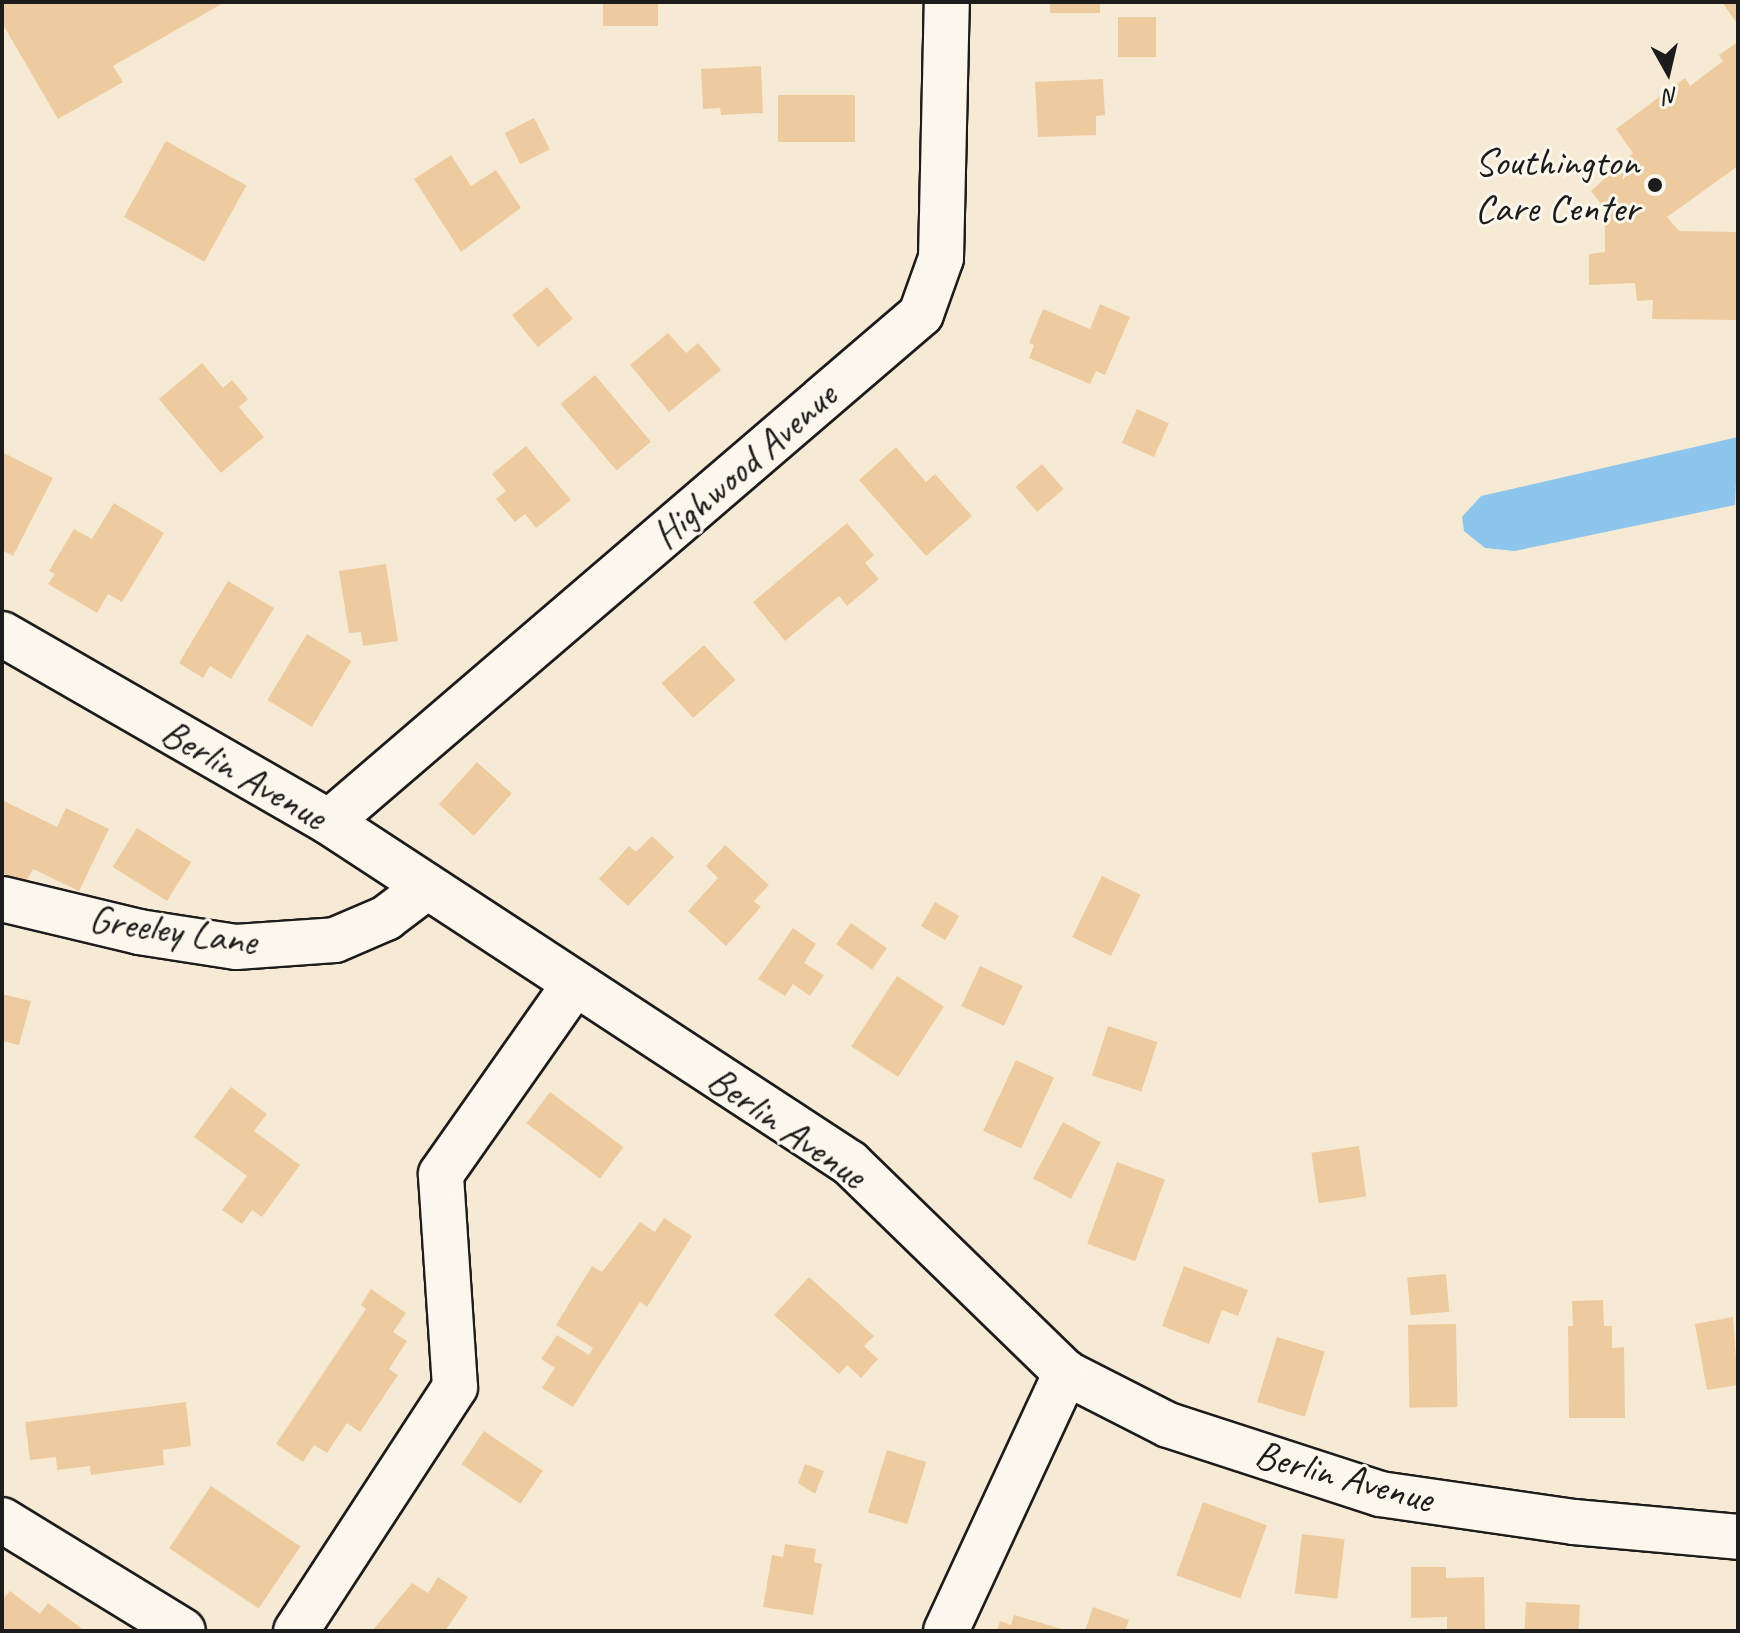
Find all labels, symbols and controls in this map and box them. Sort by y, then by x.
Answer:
north arrow [1628,32,1708,112]
text: N [1663,81,1680,111]
place label: Southington Care Center [1475,138,1639,232]
marker: Southington Care Center [1646,176,1664,194]
street label: Highwood Avenue [642,372,846,558]
street label: Berlin Avenue [153,708,335,840]
street label: Greeley Lane [86,895,260,965]
street label: Berlin Avenue [699,1055,875,1199]
street label: Berlin Avenue [1250,1429,1438,1523]

